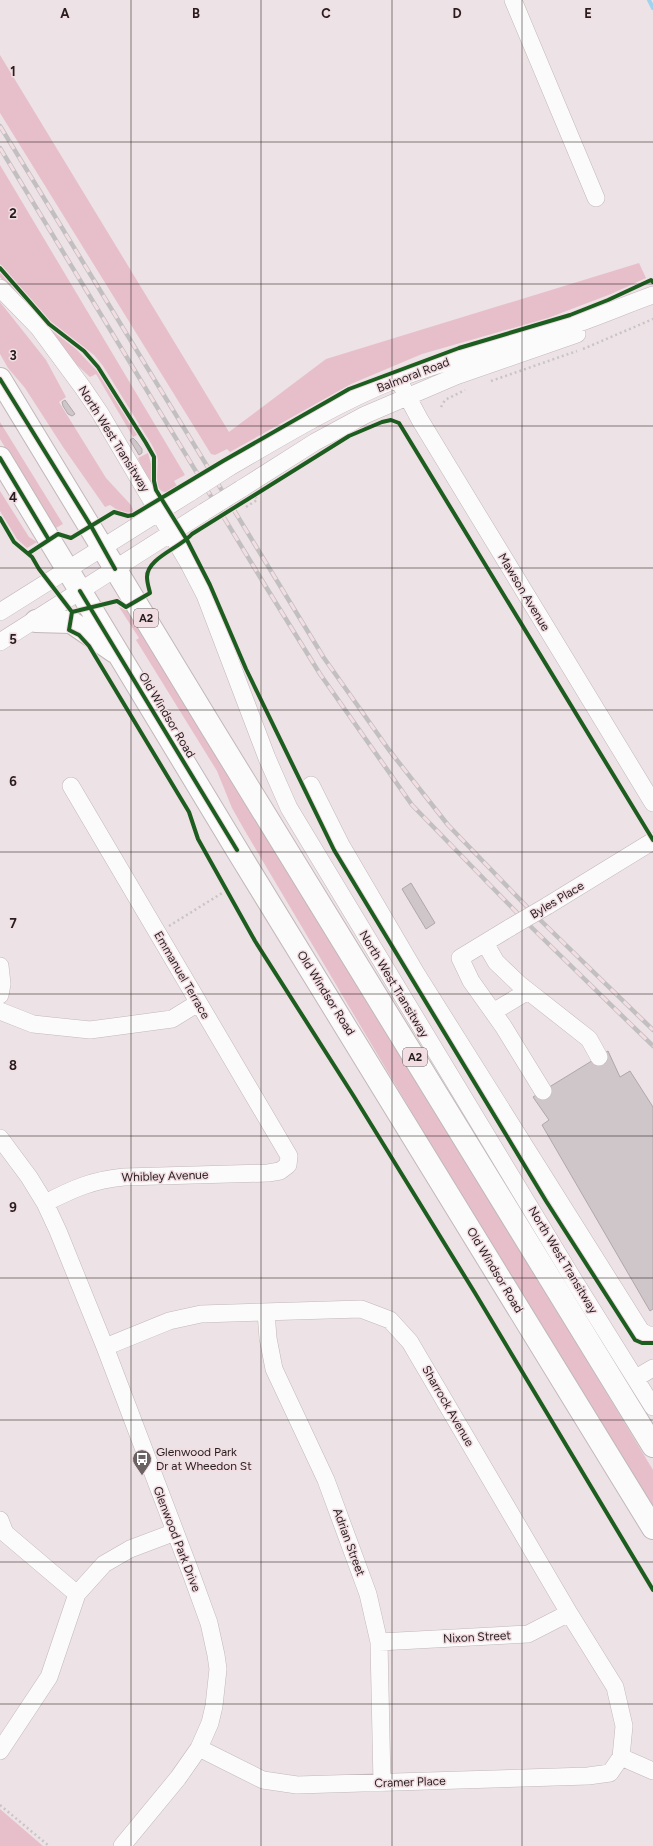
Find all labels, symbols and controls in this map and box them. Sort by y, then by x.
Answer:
text: A [60,6,70,21]
text: B [192,6,200,21]
text: C [321,6,331,21]
text: D [452,6,462,21]
text: E [584,6,592,21]
text: 1 [10,64,16,79]
text: 2 [9,206,17,221]
text: 3 [9,348,17,363]
street label: Balmoral Road [375,355,451,395]
street label: North West Transitway [76,383,153,495]
text: 4 [9,490,17,505]
street label: Mawson Avenue [495,551,553,634]
road number: A2 [134,609,158,627]
text: 5 [9,632,17,647]
street label: Old Windsor Road [136,670,198,760]
text: 6 [9,774,17,789]
street label: Byles Place [528,878,587,921]
text: 7 [9,916,17,931]
street label: North West Transitway [356,928,432,1041]
street label: Emmanuel Terrace [151,929,213,1022]
street label: Old Windsor Road [294,948,358,1038]
road number: A2 [403,1048,427,1066]
text: 8 [9,1058,17,1073]
street label: Whibley Avenue [121,1167,209,1185]
text: 9 [9,1200,17,1215]
street label: North West Transitway [525,1204,601,1317]
street label: Old Windsor Road [464,1225,526,1315]
street label: Sharrock Avenue [419,1363,477,1449]
place label: Glenwood Park Dr at Wheedon St [156,1445,252,1473]
bus stop icon: Glenwood Park Dr at Wheedon St [131,1448,153,1476]
street label: Glenwood Park Drive [150,1484,204,1594]
street label: Adrian Street [330,1506,368,1578]
street label: Nixon Street [443,1628,512,1646]
street label: Cramer Place [374,1774,446,1790]

